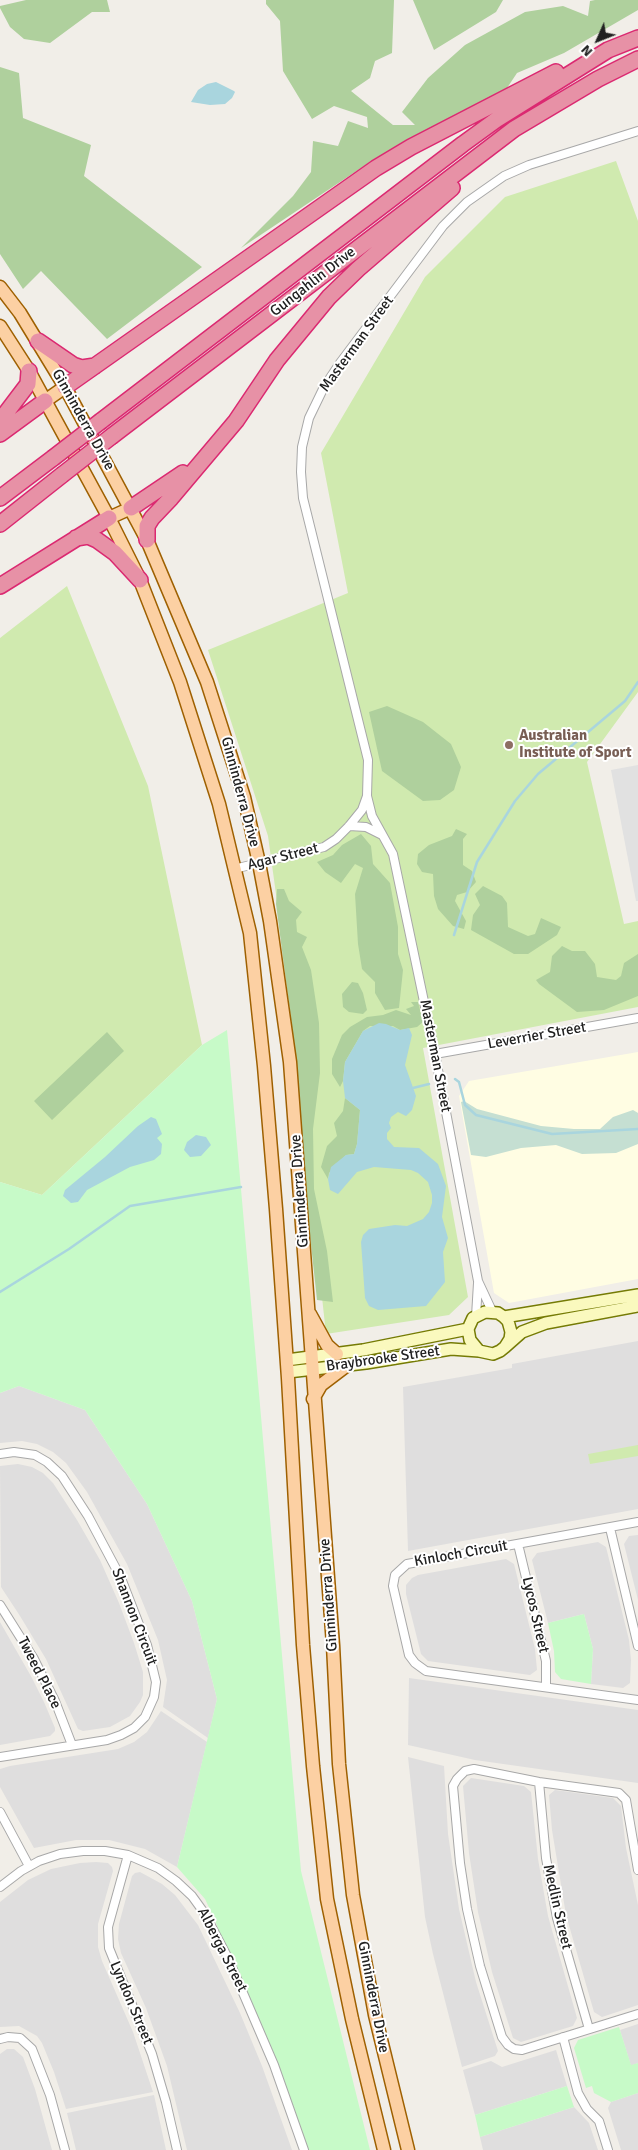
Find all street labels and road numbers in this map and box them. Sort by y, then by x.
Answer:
street label: Gungahlin Drive [267,243,359,321]
street label: Masterman Street [316,292,398,396]
street label: Ginninderra Drive [48,366,118,474]
street label: Ginninderra Drive [217,735,263,849]
street label: Agar Street [246,839,320,875]
street label: Masterman Street [415,998,455,1114]
street label: Leverrier Street [486,1018,588,1054]
street label: Ginninderra Drive [287,1134,313,1248]
street label: Braybrooke Street [325,1342,441,1376]
street label: Kinloch Circuit [413,1537,509,1571]
street label: Ginninderra Drive [316,1538,342,1652]
street label: Shannon Circuit [107,1566,161,1668]
street label: Lycos Street [517,1575,553,1655]
street label: Tweed Place [13,1634,65,1712]
street label: Medlin Street [538,1863,576,1951]
street label: Alberga Street [193,1905,251,1995]
street label: Ginninderra Drive [353,1940,393,2054]
street label: Lyndon Street [105,1959,157,2047]

